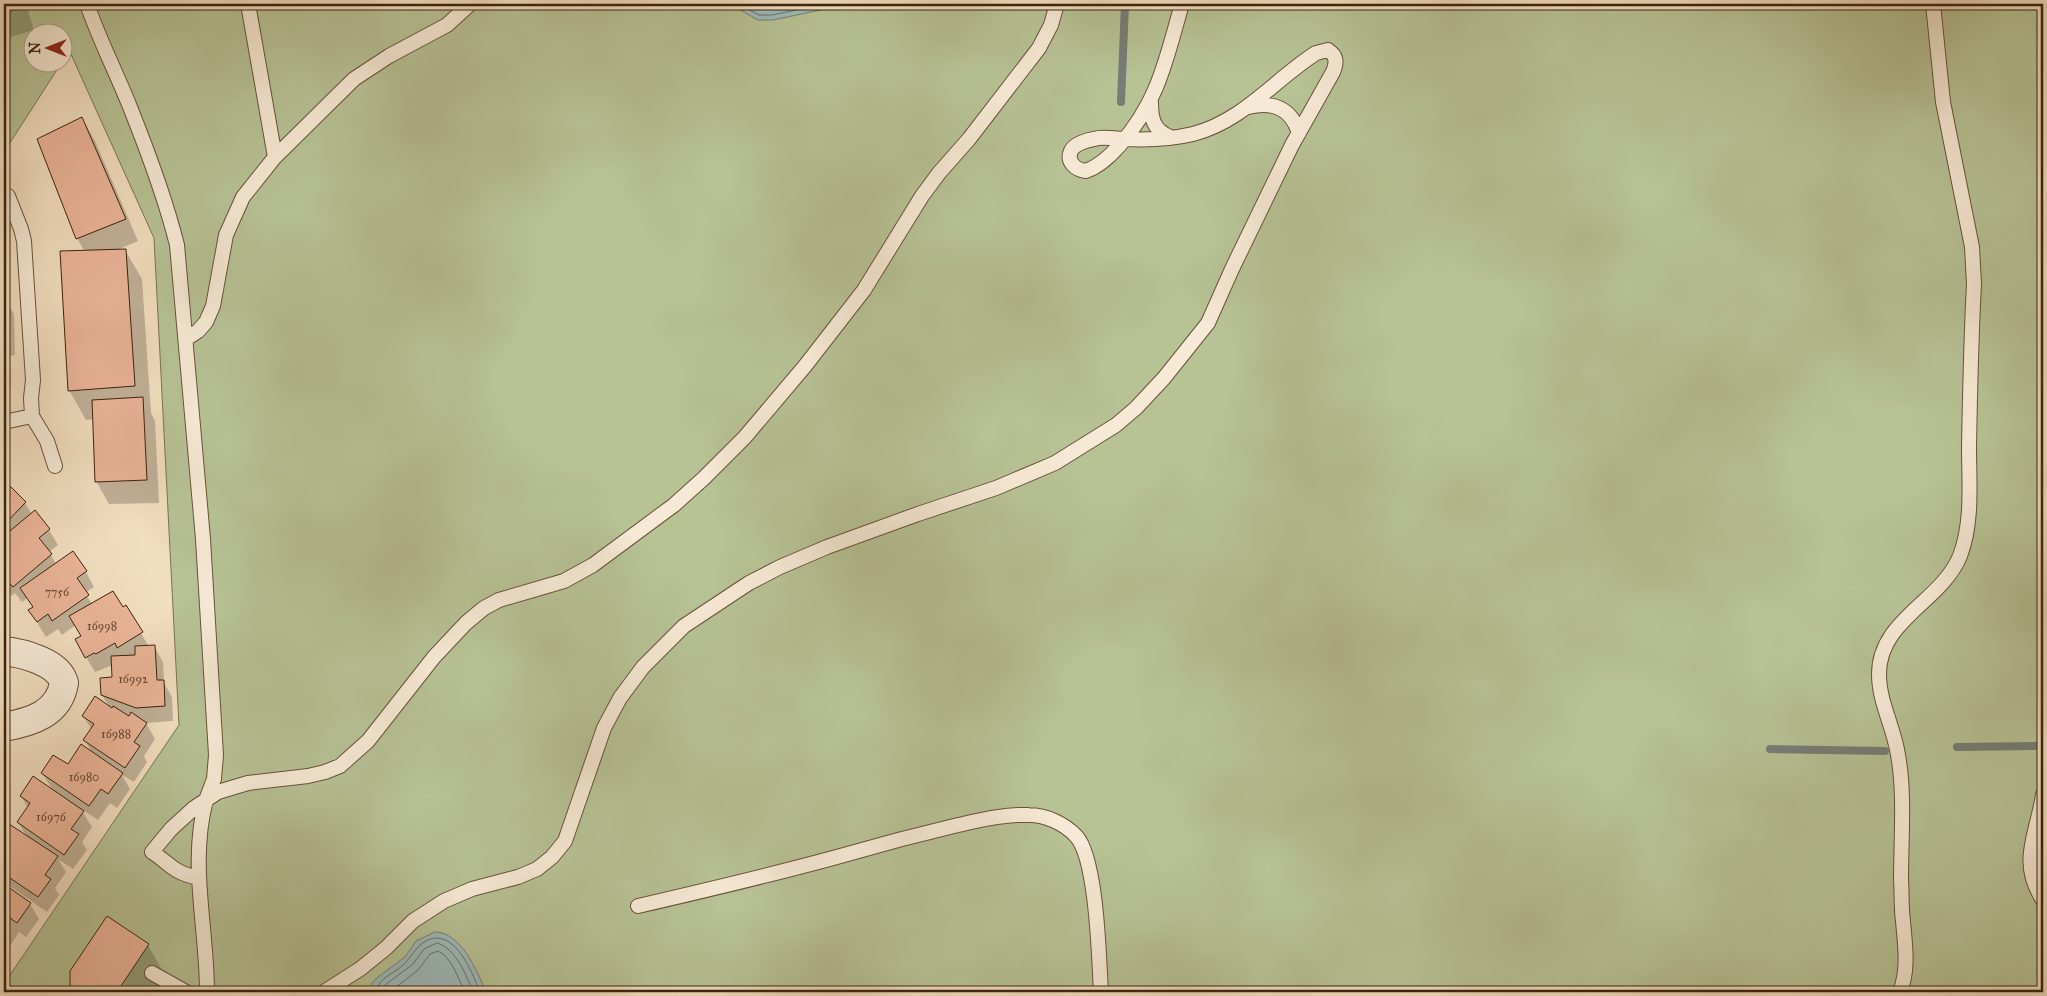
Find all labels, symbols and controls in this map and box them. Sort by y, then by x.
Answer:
north arrow [22,22,72,72]
text: N [27,42,44,54]
house number: 7756 [45,585,70,599]
house number: 16998 [87,619,117,633]
house number: 16992 [118,672,148,686]
house number: 16988 [101,727,131,741]
house number: 16980 [69,770,99,784]
house number: 16976 [36,810,67,824]

